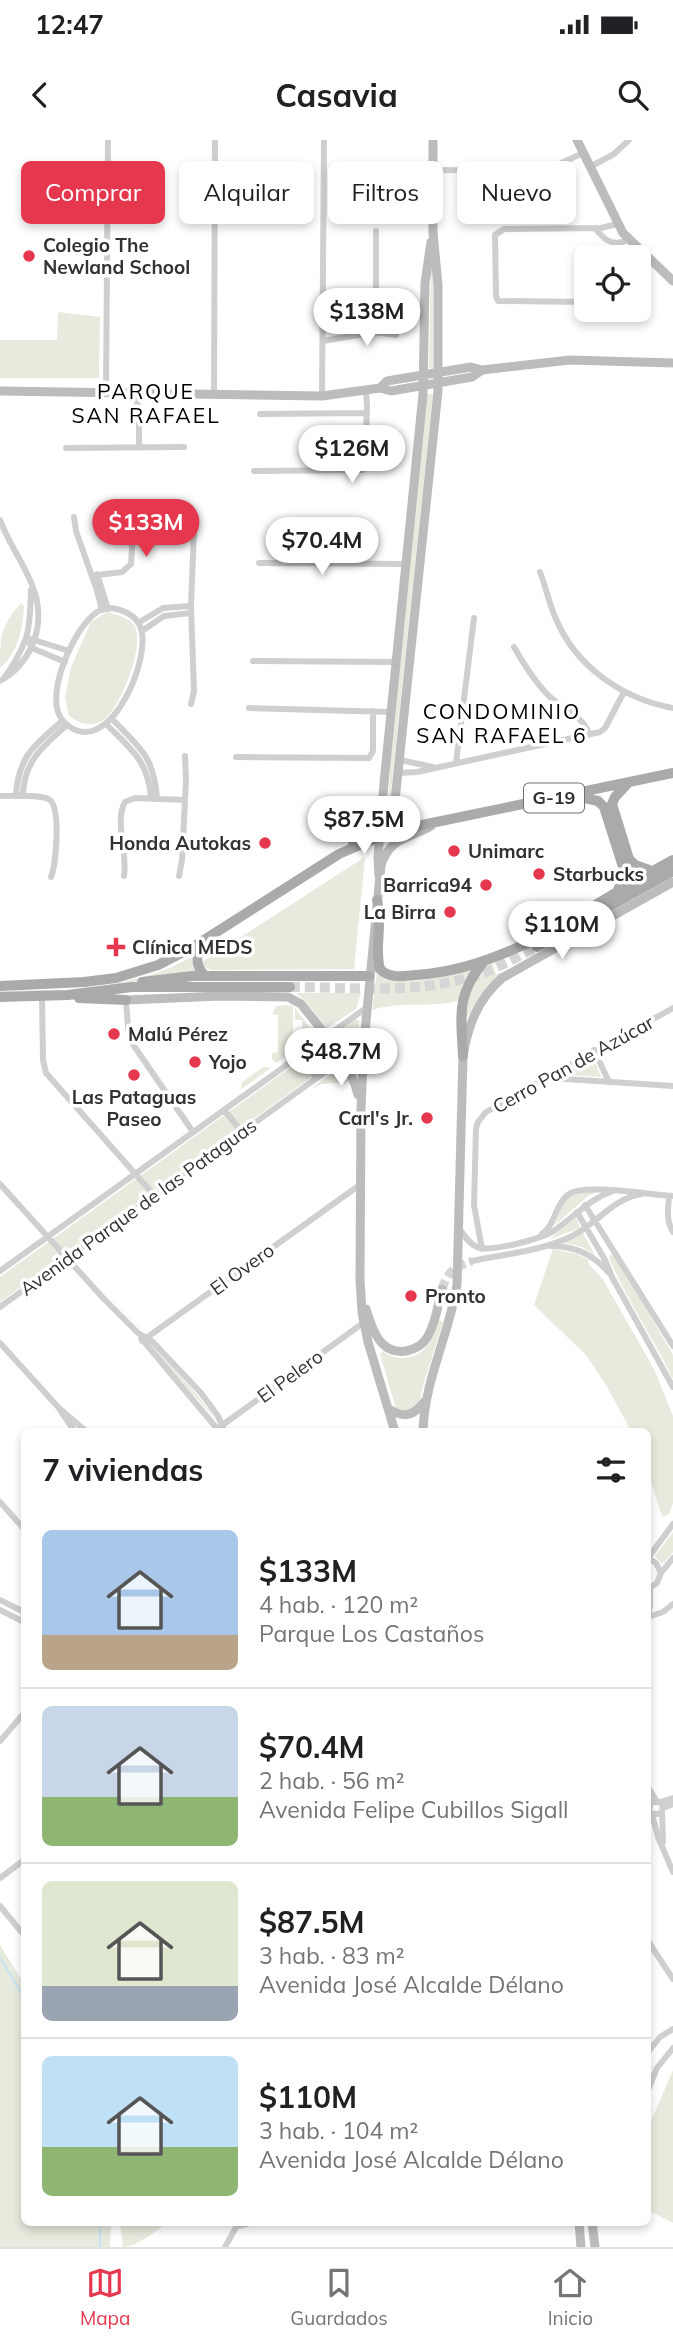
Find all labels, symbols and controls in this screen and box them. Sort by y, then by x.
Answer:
text: 12:47 [35,8,104,41]
text: Casavia [275,75,398,115]
icon: back [21,76,59,114]
icon: search [614,76,652,114]
chip: Comprar [21,161,165,224]
chip: Alquilar [179,161,314,224]
chip: Filtros [328,161,443,224]
chip: Nuevo [457,161,576,224]
place label: Colegio The Newland School [43,233,190,279]
map controls [574,245,651,322]
button: locate [574,245,651,322]
marker: Colegio The Newland School [21,248,37,264]
pin: $138M [318,288,416,348]
text: $138M [329,296,405,325]
district label: PARQUE SAN RAFAEL [71,378,221,428]
pin: $126M [303,426,401,485]
text: $126M [314,433,390,462]
pin: $133M [97,500,195,559]
text: $133M [108,507,184,536]
pin: $70.4M [265,518,379,577]
text: $70.4M [282,525,362,554]
district label: CONDOMINIO SAN RAFAEL 6 [416,698,588,748]
road number: G-19 [524,784,584,812]
pin: $87.5M [307,796,421,856]
text: $87.5M [324,804,404,833]
place label: Honda Autokas [109,831,251,855]
marker: Honda Autokas [257,835,273,851]
place label: Unimarc [468,839,545,863]
marker: Unimarc [446,843,462,859]
place label: Starbucks [553,862,644,886]
marker: Starbucks [531,866,547,882]
place label: Barrica94 [383,873,473,897]
marker: Barrica94 [478,877,494,893]
place label: La Birra [364,900,436,924]
pin: $110M [513,902,611,961]
marker: La Birra [442,904,458,920]
text: $110M [524,909,600,938]
place label: Clínica MEDS [132,935,252,959]
marker: Clínica MEDS [106,937,126,957]
street label: Cerro Pan de Azúcar [488,1010,658,1118]
place label: Malú Pérez [128,1022,228,1046]
marker: Malú Pérez [106,1026,122,1042]
pin: $48.7M [284,1028,398,1088]
text: $48.7M [301,1036,381,1065]
place label: Yojo [208,1050,247,1074]
marker: Yojo [187,1054,203,1070]
marker: Las Pataguas Paseo [126,1067,142,1083]
place label: Las Pataguas Paseo [72,1085,196,1131]
place label: Carl's Jr. [338,1106,413,1130]
marker: Carl's Jr. [419,1110,435,1126]
street label: Avenida Parque de las Pataguas [15,1113,261,1301]
street label: El Overo [205,1238,279,1300]
place label: Pronto [425,1284,486,1308]
marker: Pronto [403,1288,419,1304]
street label: El Pelero [252,1344,328,1408]
text: 7 viviendas [42,1451,203,1489]
icon: filters [592,1451,630,1489]
text: $133M [259,1552,357,1590]
icon: home [98,1558,182,1642]
text: 4 hab. · 120 m² [259,1590,418,1619]
text: Parque Los Castaños [259,1619,484,1648]
text: $70.4M [259,1728,365,1766]
icon: home [98,1734,182,1818]
text: 2 hab. · 56 m² [259,1766,404,1795]
text: Avenida Felipe Cubillos Sigall [259,1795,569,1824]
text: $87.5M [259,1903,365,1941]
icon: home [98,1909,182,1993]
text: 3 hab. · 83 m² [259,1941,404,1970]
text: Avenida José Alcalde Délano [259,1970,564,1999]
text: $110M [259,2078,357,2116]
icon: home [98,2084,182,2168]
text: 3 hab. · 104 m² [259,2116,418,2145]
text: Avenida José Alcalde Délano [259,2145,564,2174]
tab: Mapa [80,2264,130,2330]
tab: Guardados [290,2264,388,2330]
tab: Inicio [548,2264,593,2330]

